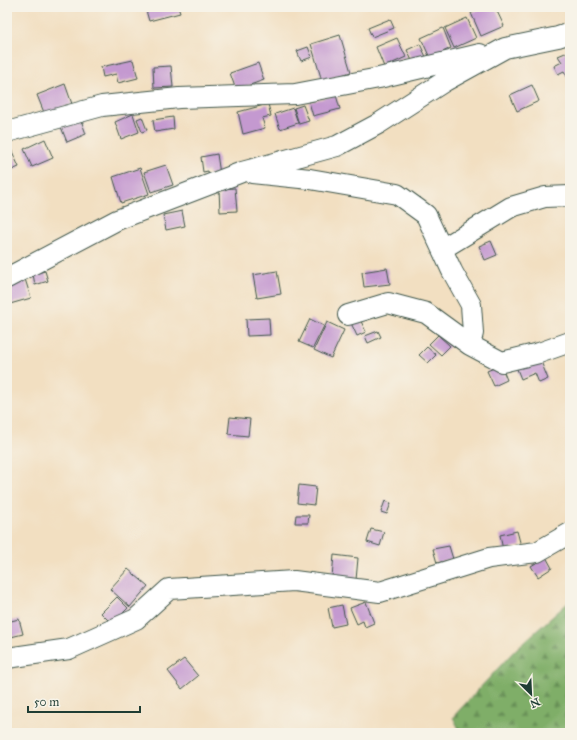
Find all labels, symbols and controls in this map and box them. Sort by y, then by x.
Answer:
north arrow [511,674,551,714]
scale bar [28,688,140,714]
text: 50 m [34,695,59,709]
text: N [527,695,542,711]

